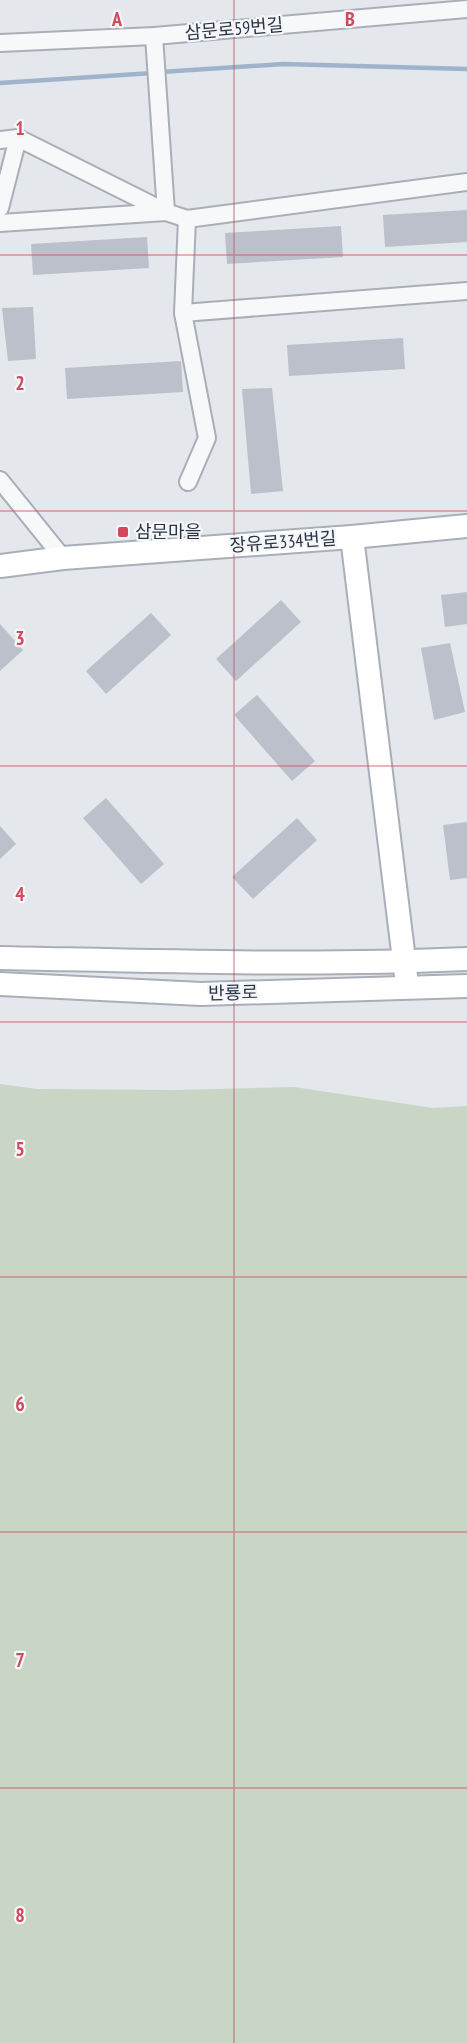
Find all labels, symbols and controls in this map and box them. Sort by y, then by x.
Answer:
text: A [111,6,123,32]
text: B [345,6,355,32]
street label: 삼문로59번길 [184,13,284,44]
text: 1 [15,115,25,141]
text: 2 [15,370,25,396]
place label: 삼문마을 [135,520,201,543]
marker: 삼문마을 [116,525,130,539]
street label: 장유로334번길 [229,526,337,557]
text: 3 [15,625,25,651]
text: 4 [15,881,25,907]
street label: 반룡로 [208,981,258,1004]
text: 5 [15,1136,25,1162]
text: 6 [15,1391,25,1417]
text: 7 [15,1647,25,1673]
text: 8 [15,1902,25,1928]

